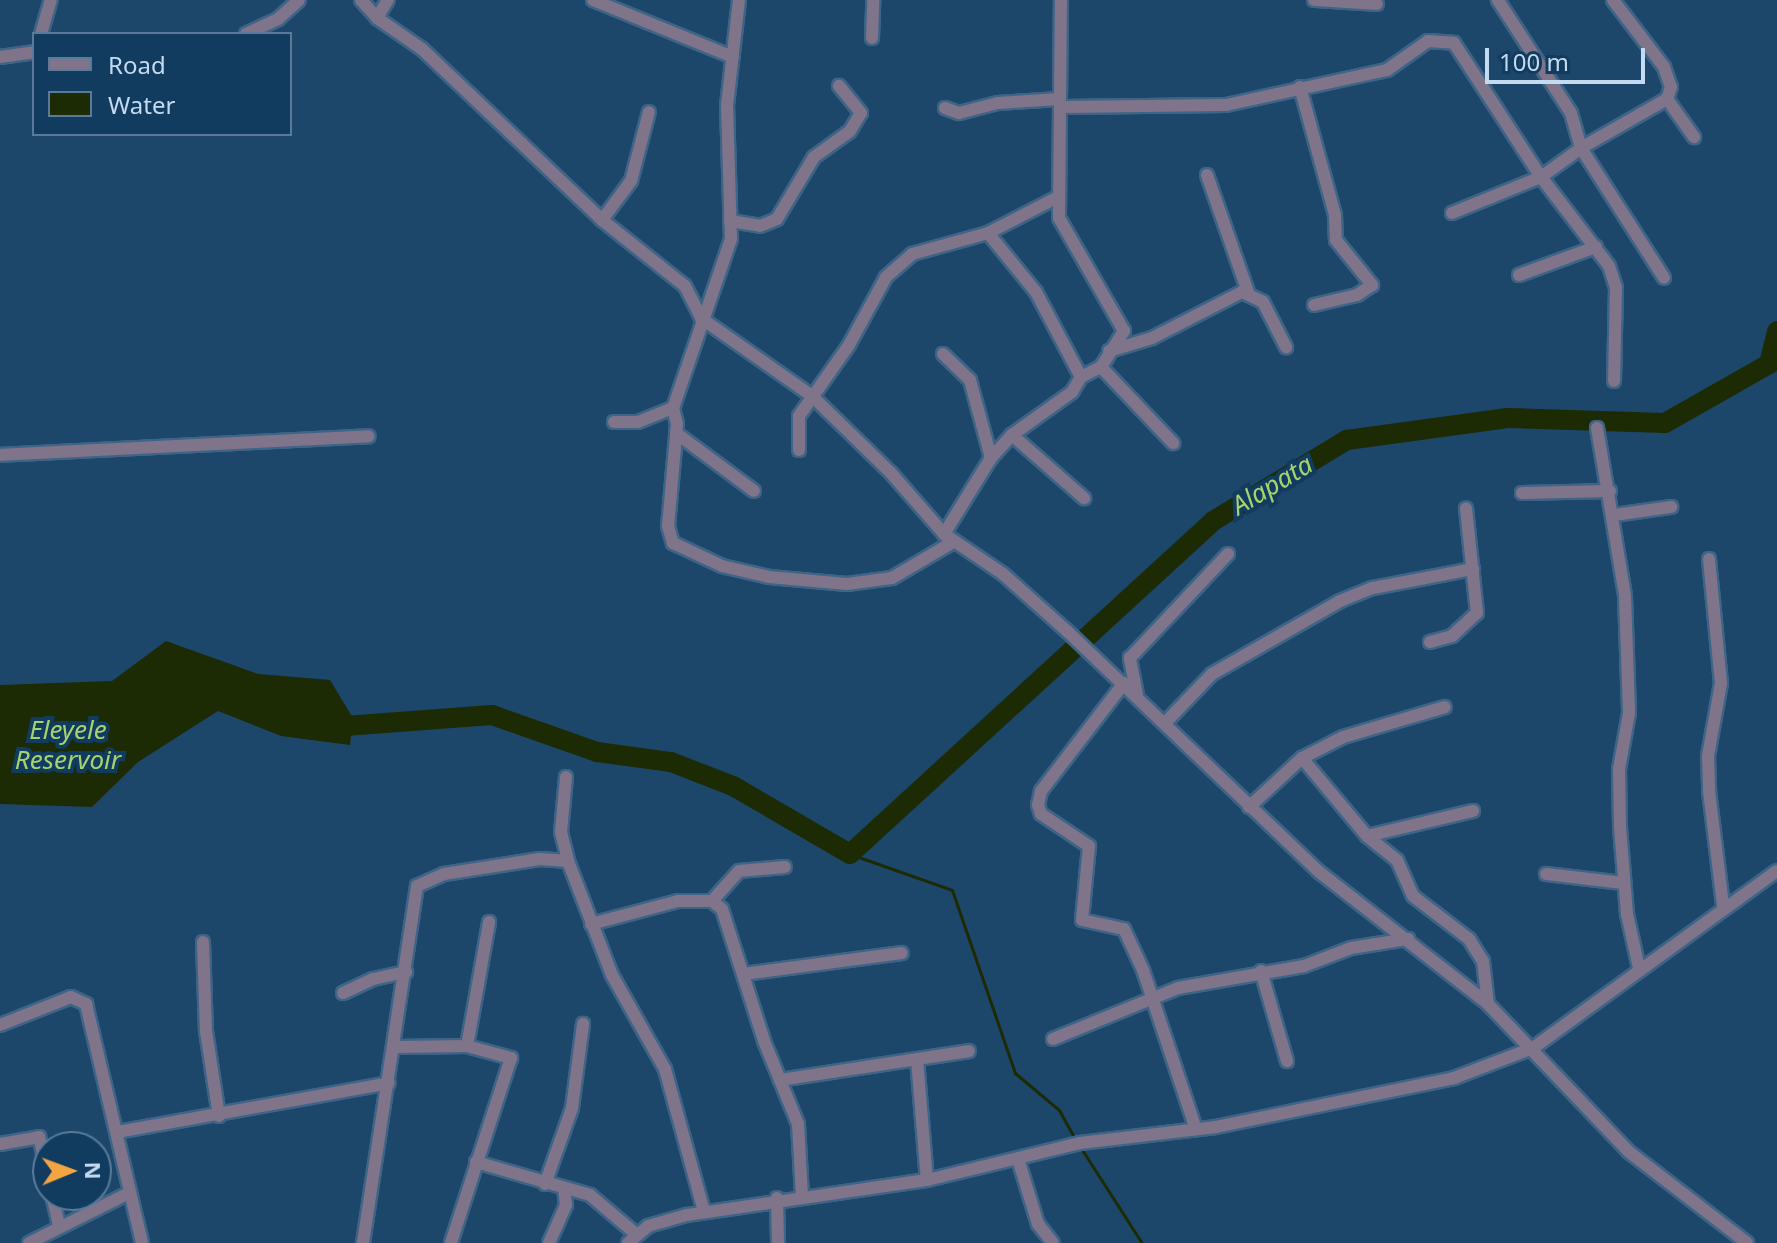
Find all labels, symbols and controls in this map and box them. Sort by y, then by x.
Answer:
legend [32,32,292,136]
scale bar [1489,32,1649,82]
text: 100 m [1499,45,1569,78]
text: Road [108,48,166,81]
text: Water [108,88,175,121]
water label: Alapata [1226,449,1318,521]
water label: Eleyele Reservoir [15,714,121,776]
north arrow [32,1131,112,1211]
text: N [79,1161,109,1180]

